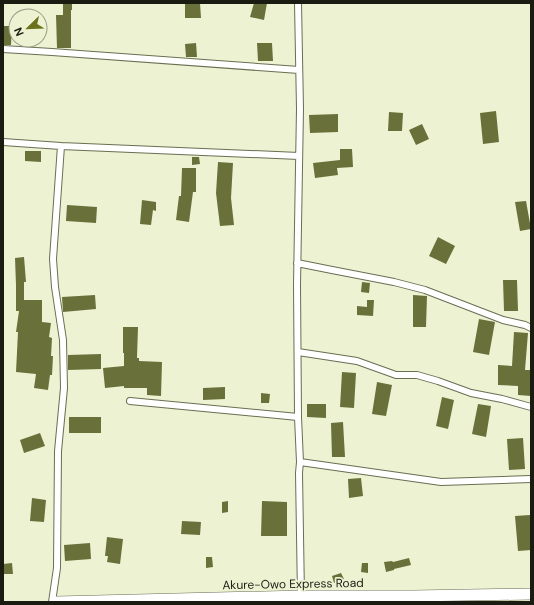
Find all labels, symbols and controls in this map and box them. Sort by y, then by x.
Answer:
north arrow [8,8,48,48]
text: N [11,25,27,38]
street label: Akure-Owo Express Road [222,575,364,593]

